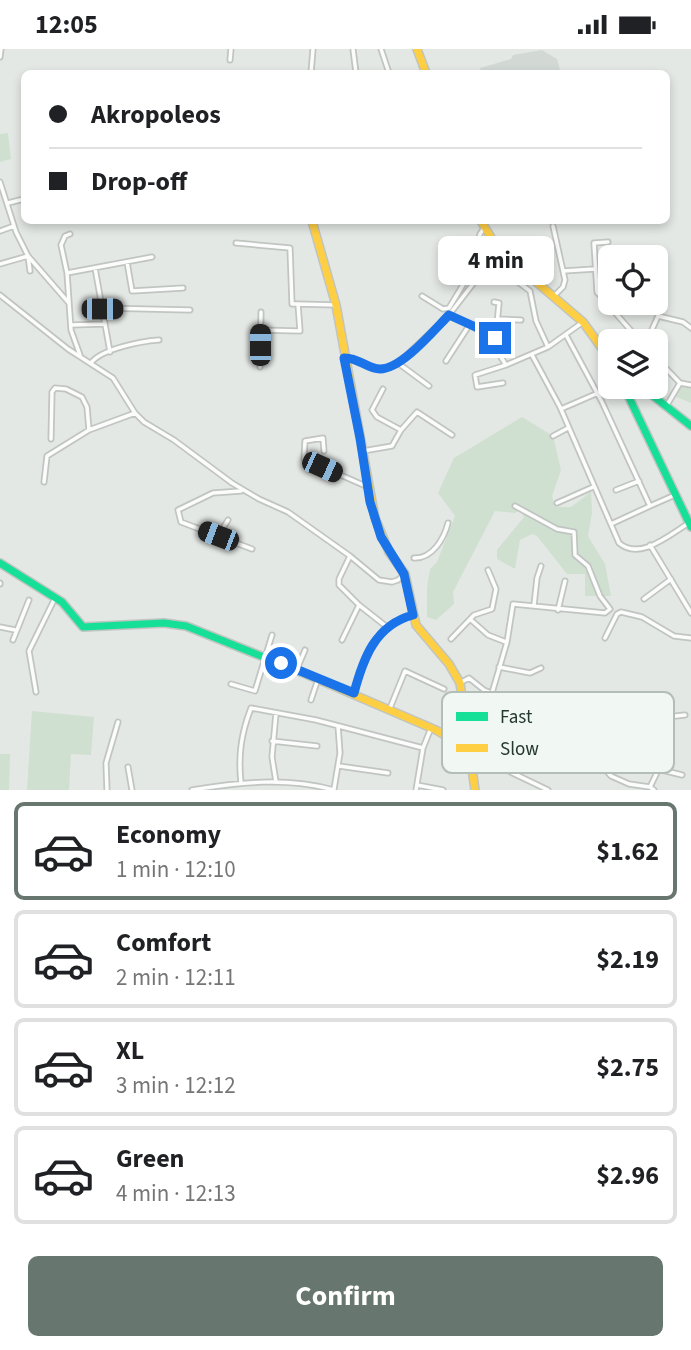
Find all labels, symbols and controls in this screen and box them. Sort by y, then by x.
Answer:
text: 12:05 [35,6,98,43]
text: Akropoleos [91,96,221,133]
text: Drop-off [91,163,187,200]
callout: 4 min [437,237,553,285]
text: 4 min [468,244,524,277]
map controls [598,245,668,399]
button: locate [598,245,668,315]
car [82,299,124,320]
route end [479,322,511,354]
car [250,324,271,366]
button: layers [598,329,668,399]
car [299,449,346,485]
car [195,519,242,553]
route start [265,647,297,679]
legend [442,692,674,773]
text: Fast [500,704,533,731]
text: Slow [500,736,539,763]
text: Economy [116,816,221,853]
icon: car [32,820,95,883]
text: $1.62 [596,833,659,870]
text: 1 min · 12:10 [116,853,236,886]
text: Comfort [116,924,211,961]
icon: car [32,928,95,991]
text: $2.19 [596,941,659,978]
text: 2 min · 12:11 [116,961,236,994]
text: XL [116,1032,144,1069]
icon: car [32,1036,95,1099]
text: $2.75 [596,1049,659,1086]
text: 3 min · 12:12 [116,1069,236,1102]
text: Green [116,1140,184,1177]
icon: car [32,1144,95,1207]
text: $2.96 [596,1157,659,1194]
text: 4 min · 12:13 [116,1177,236,1210]
button: Confirm [28,1256,663,1336]

